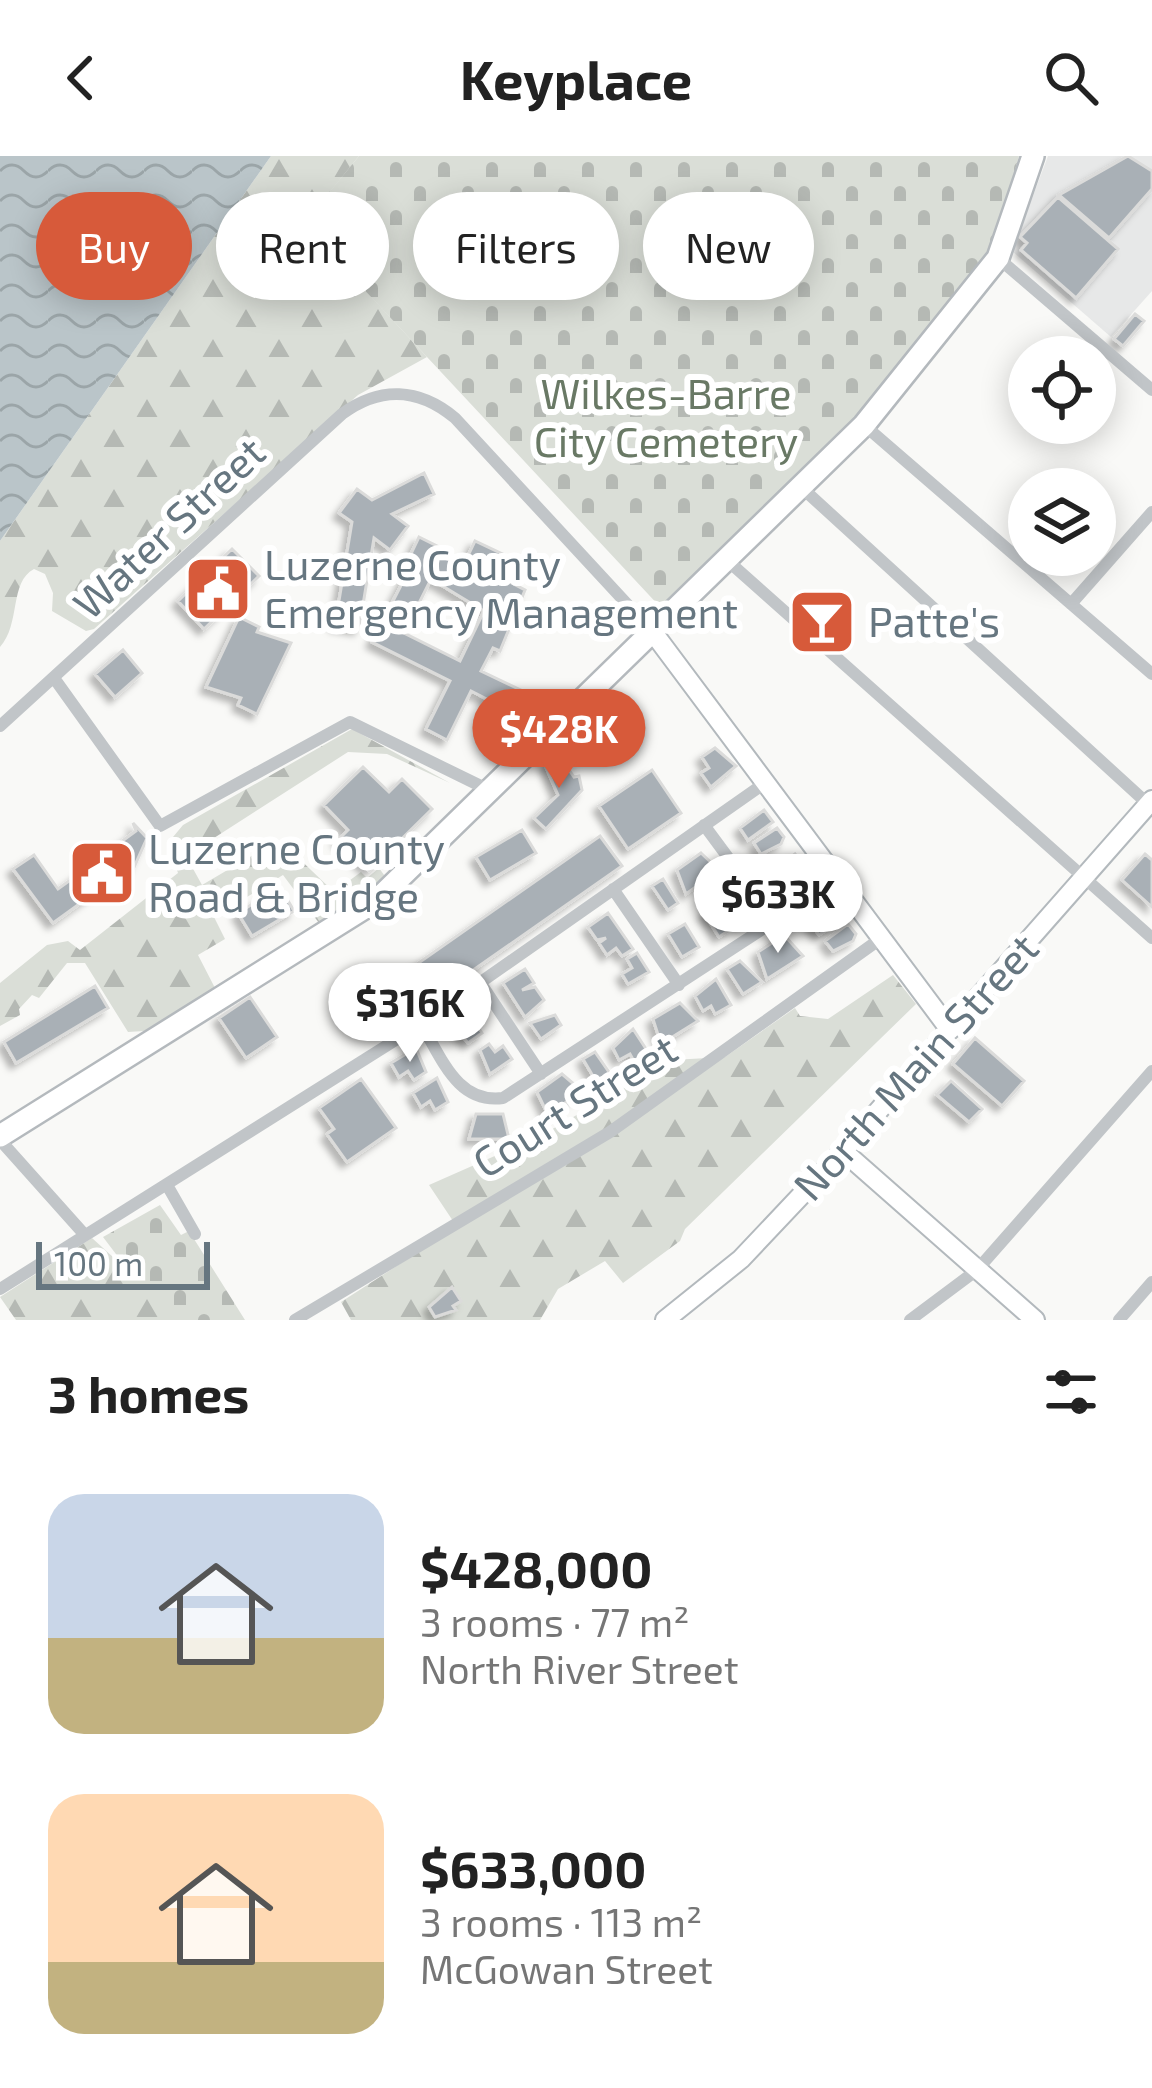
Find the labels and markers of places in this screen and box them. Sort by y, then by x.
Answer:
place label: Luzerne County Emergency Management [264,538,738,636]
public building icon: Luzerne County Emergency Management [183,554,253,624]
bar icon: Patte's [787,587,857,657]
place label: Patte's [868,595,1000,645]
pin: $428K [475,689,643,791]
place label: Luzerne County Road & Bridge [148,822,445,920]
public building icon: Luzerne County Road & Bridge [67,838,137,908]
pin: $633K [694,854,862,956]
pin: $316K [326,963,494,1065]

